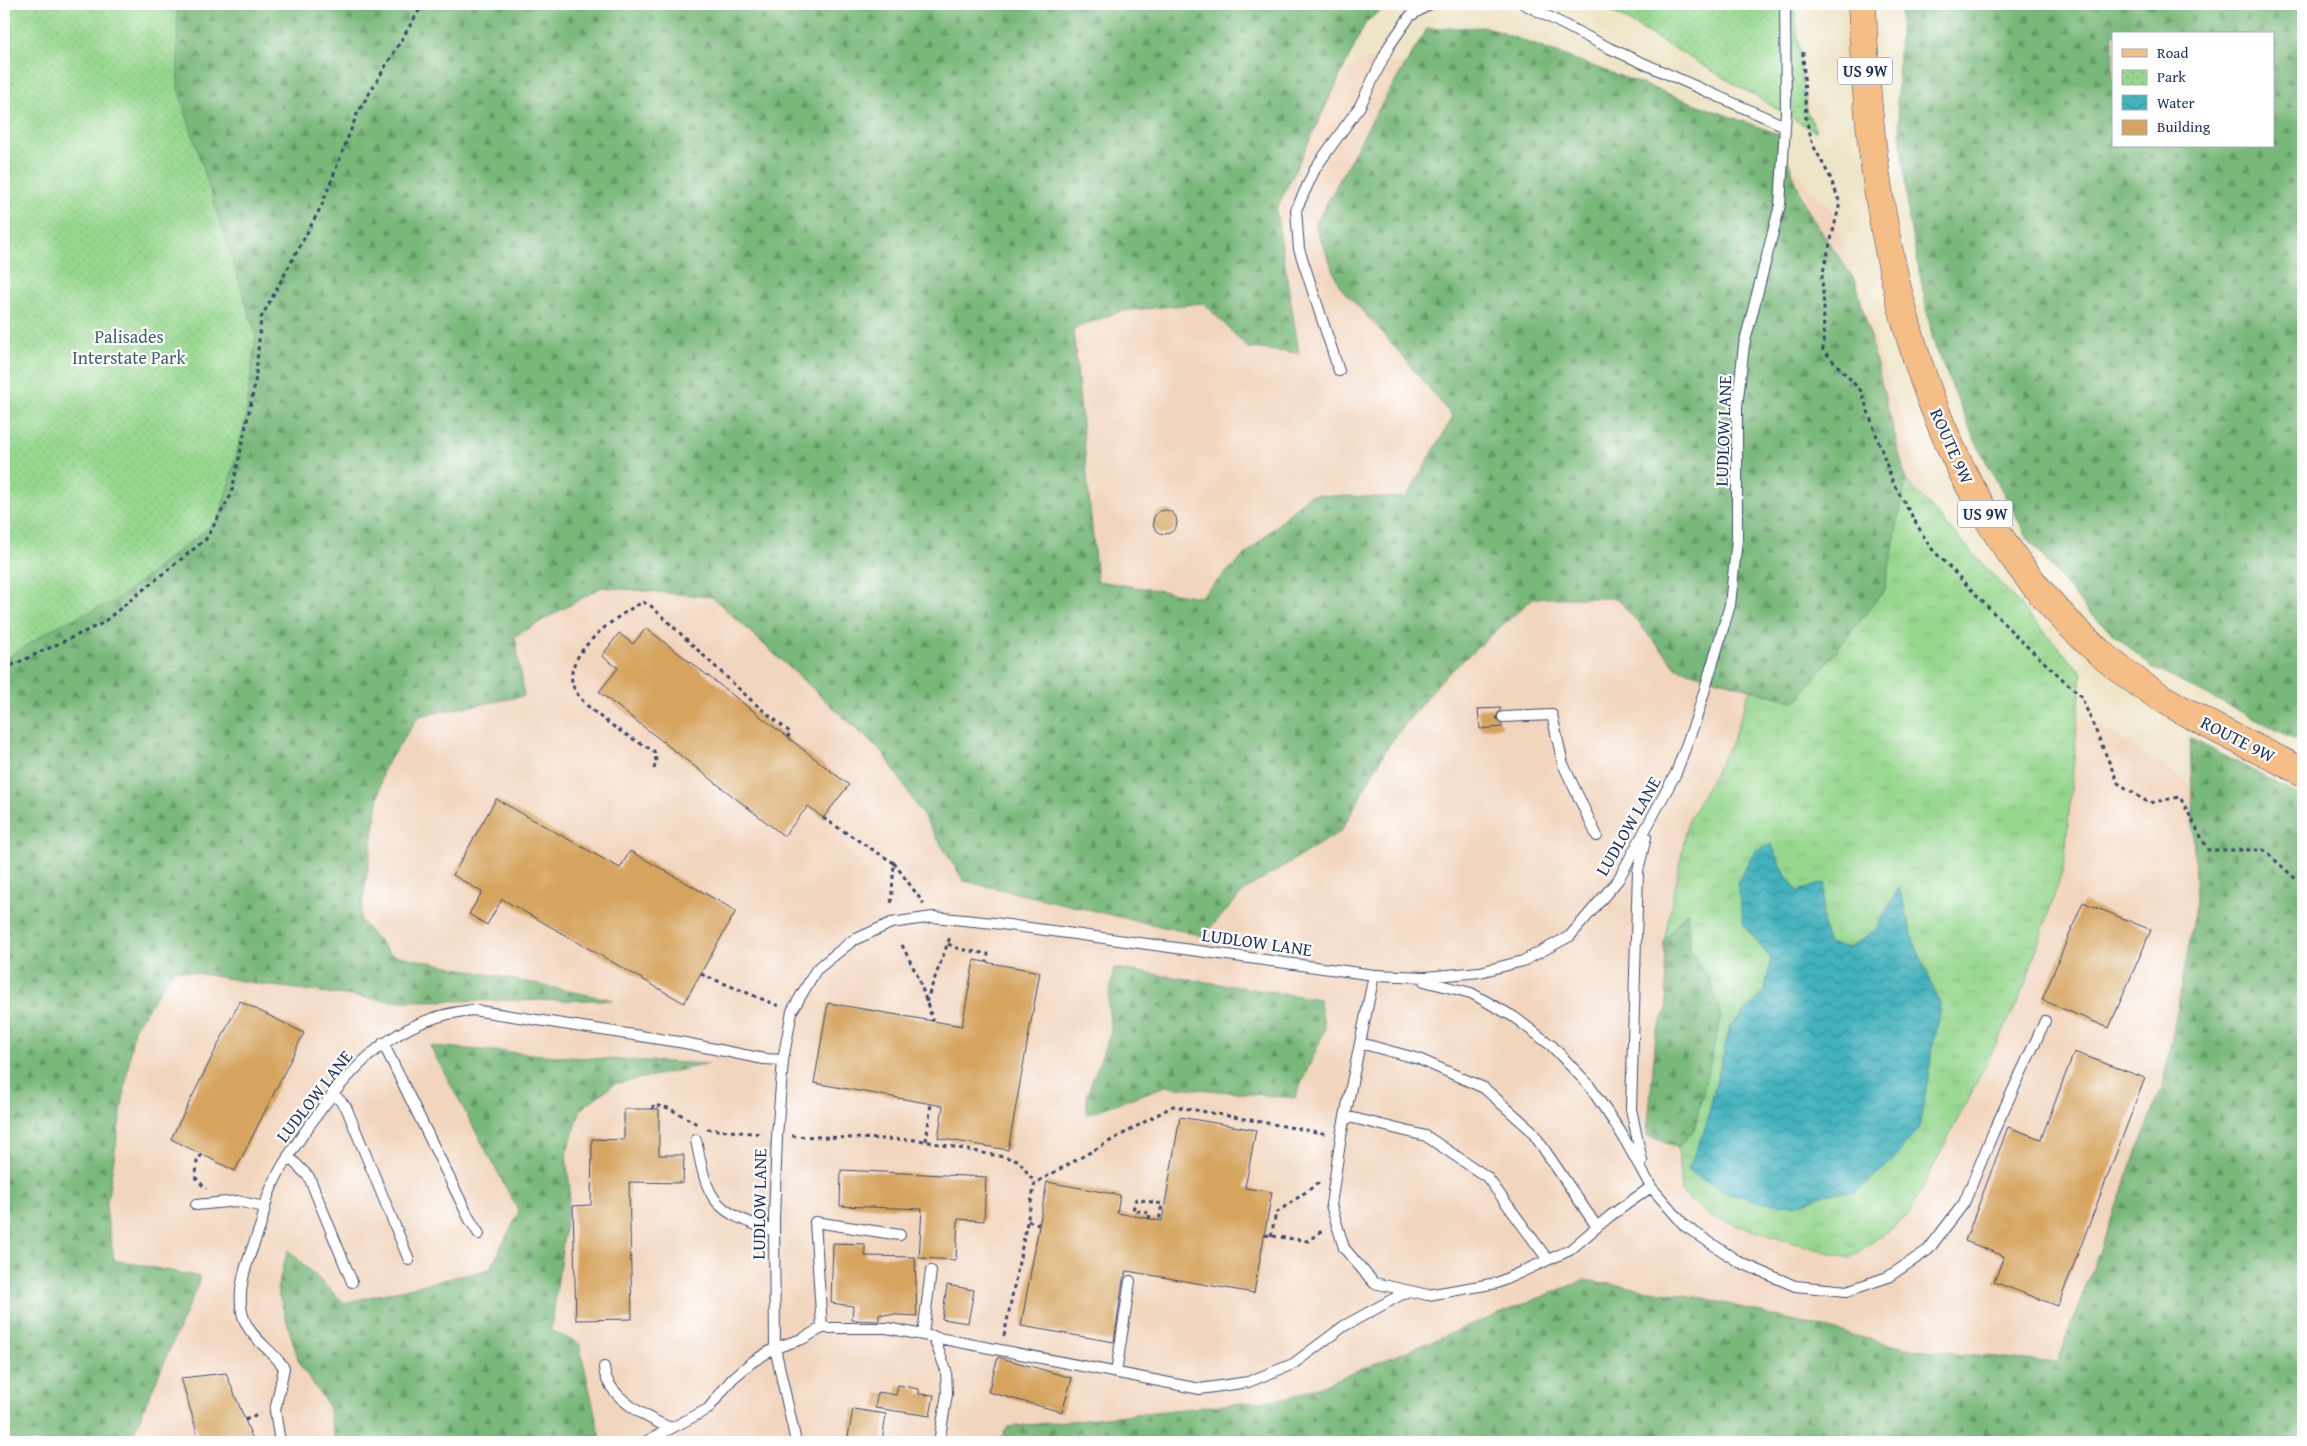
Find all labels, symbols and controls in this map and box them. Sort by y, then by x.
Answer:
legend [2112,32,2274,148]
text: Road [2157,42,2188,63]
road number: US 9W [1838,58,1892,84]
text: Park [2157,66,2186,87]
text: Water [2157,92,2195,113]
text: Building [2157,116,2211,137]
park label: Palisades Interstate Park [72,323,187,371]
street label: LUDLOW LANE [1708,375,1738,487]
street label: ROUTE 9W [1923,404,1981,489]
road number: US 9W [1958,500,2012,528]
street label: ROUTE 9W [2196,709,2281,770]
street label: LUDLOW LANE [1589,771,1667,881]
street label: LUDLOW LANE [1200,921,1314,963]
street label: LUDLOW LANE [269,1044,359,1148]
street label: LUDLOW LANE [745,1148,773,1260]

